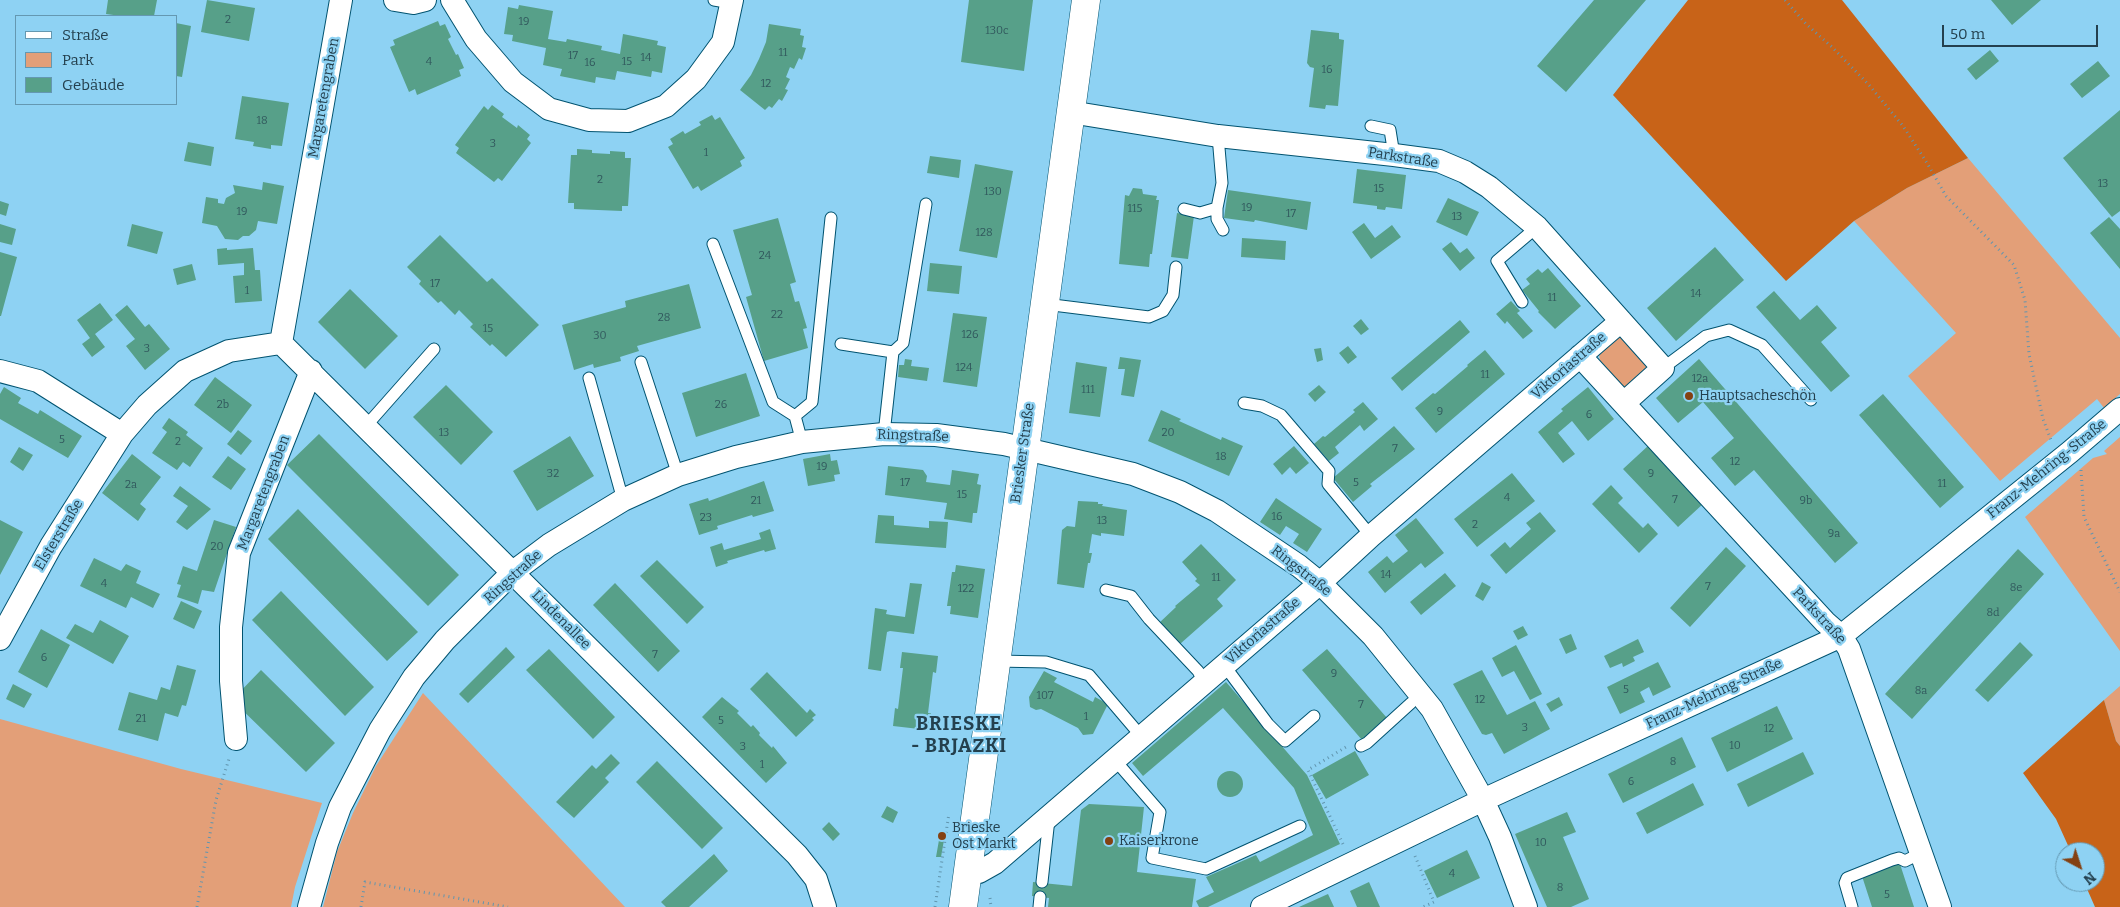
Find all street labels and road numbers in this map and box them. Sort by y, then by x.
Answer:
street label: Margaretengraben [305,37,343,159]
street label: Parkstraße [1367,144,1439,172]
street label: Viktoriastraße [1528,329,1610,403]
street label: Briesker Straße [1008,402,1038,504]
street label: Franz-Mehring-Straße [1984,416,2110,522]
street label: Ringstraße [877,426,949,446]
street label: Margaretengraben [234,433,294,553]
street label: Elsterstraße [31,496,87,574]
street label: Ringstraße [1268,542,1334,600]
street label: Ringstraße [481,547,545,607]
street label: Parkstraße [1789,584,1849,648]
street label: Lindenallee [528,587,594,653]
street label: Viktoriastraße [1222,594,1304,668]
street label: Franz-Mehring-Straße [1643,655,1785,733]

